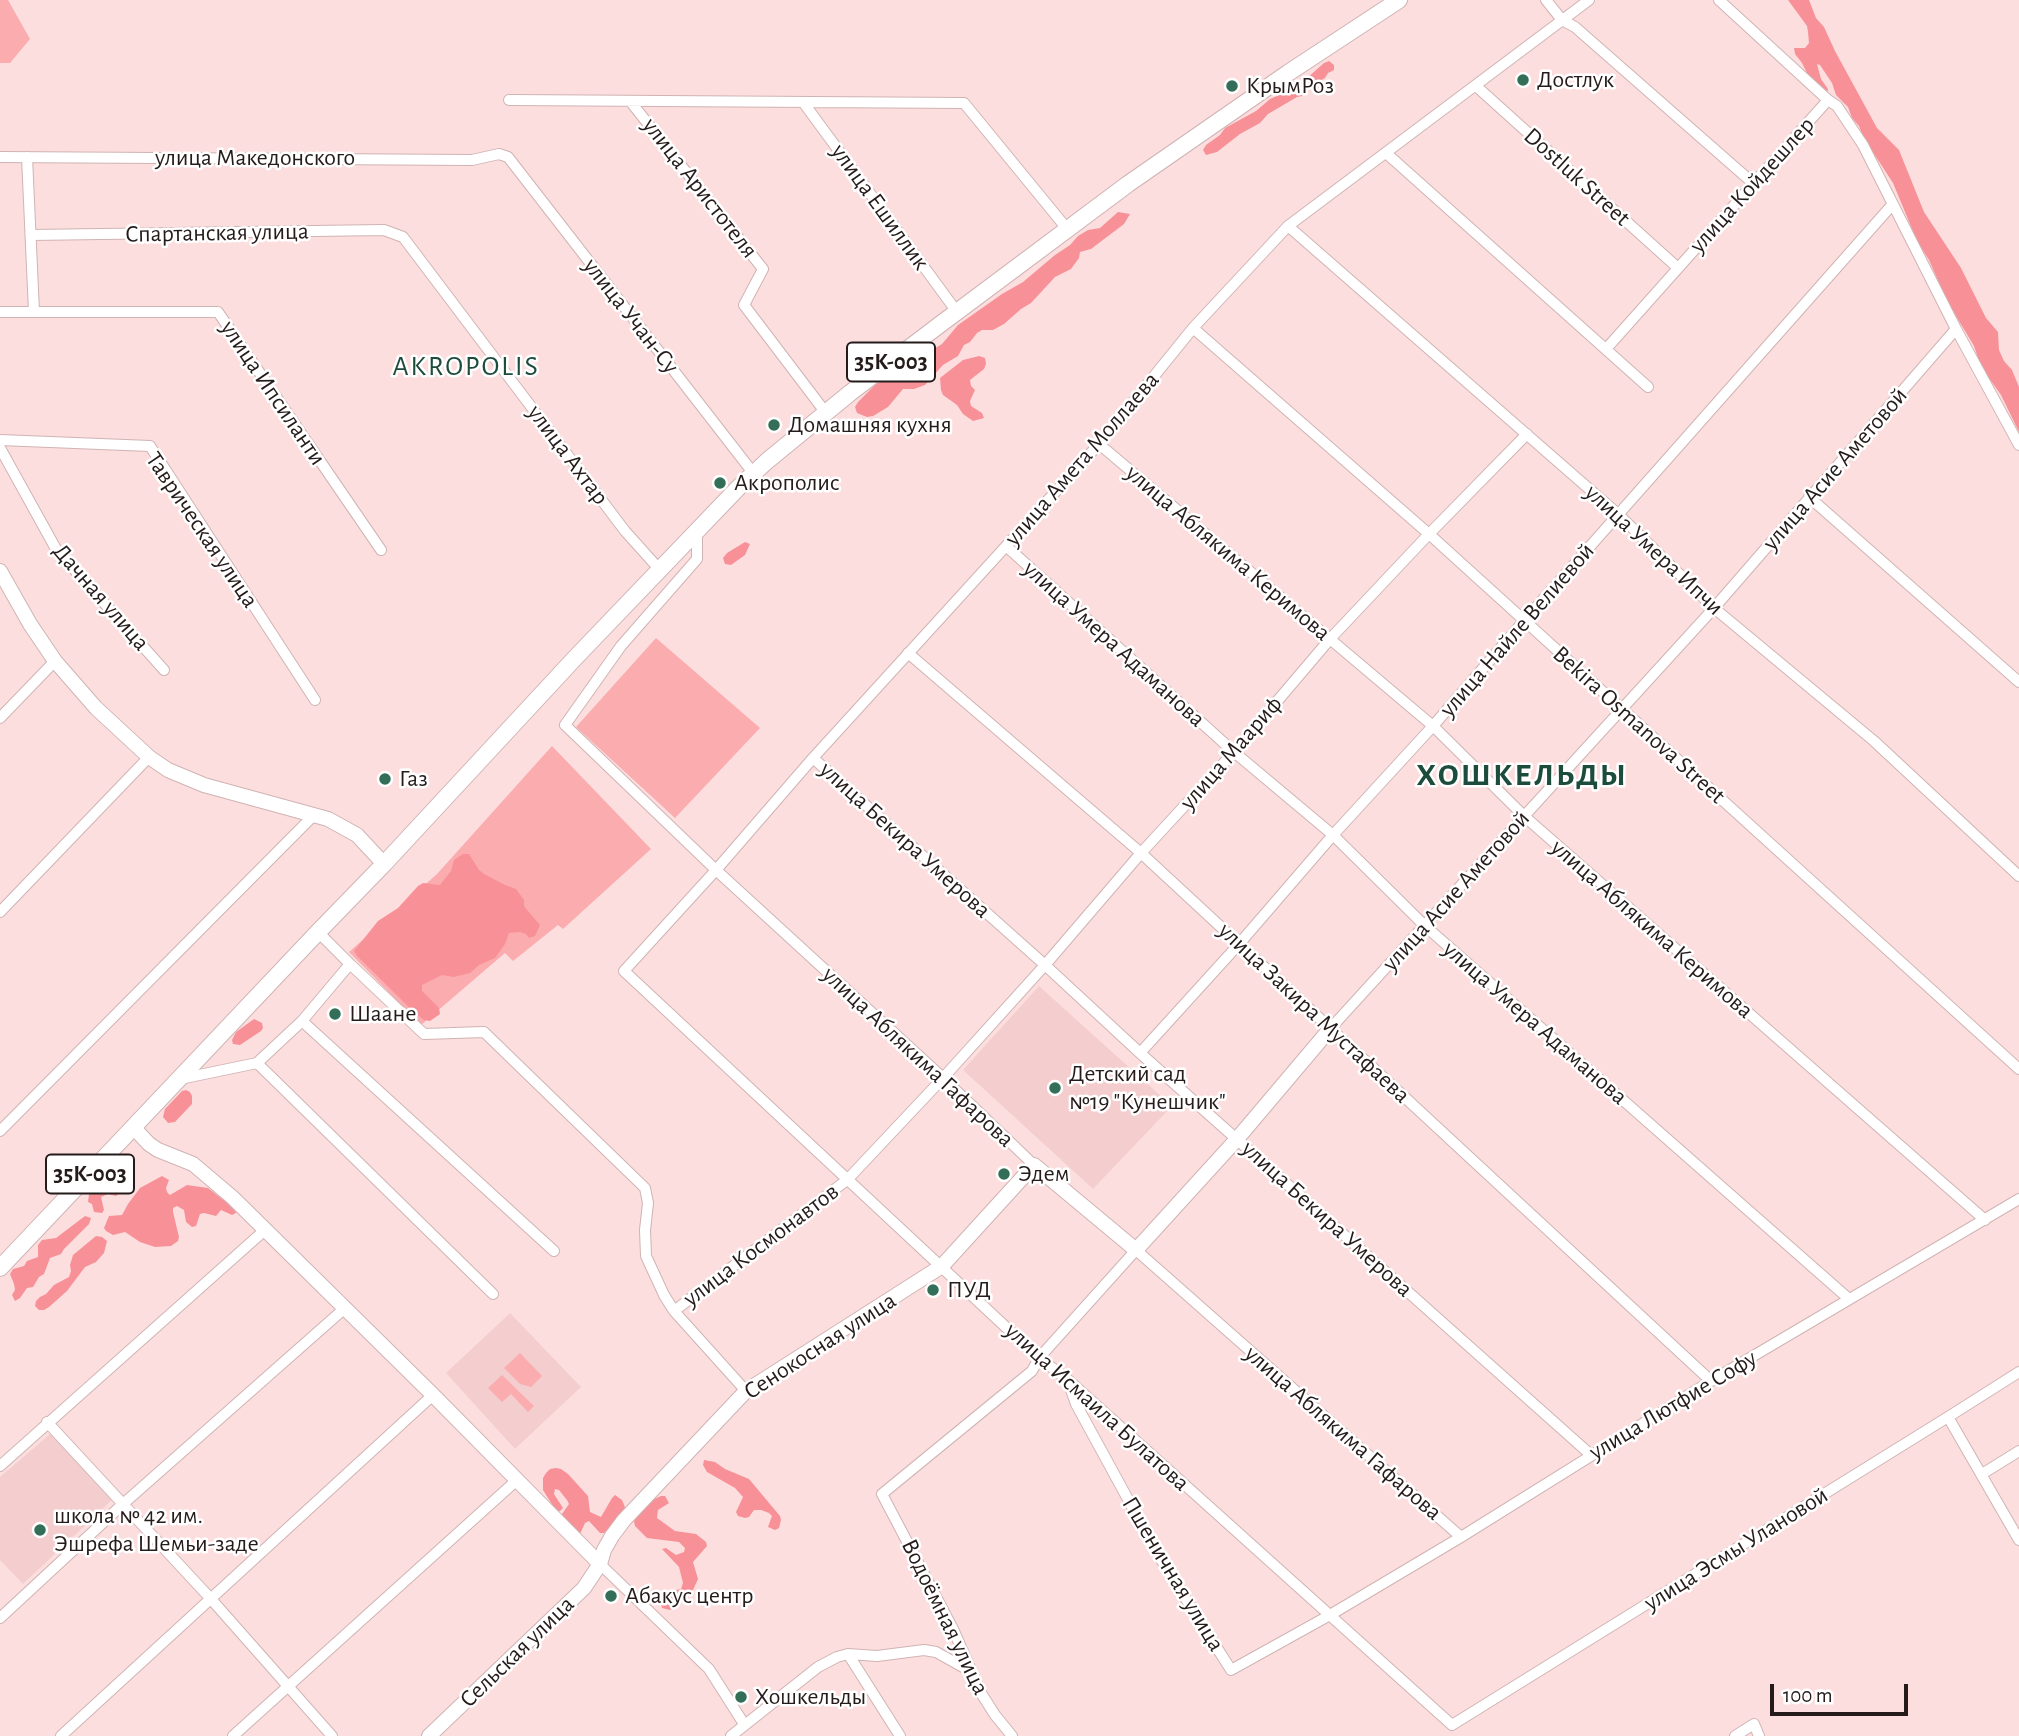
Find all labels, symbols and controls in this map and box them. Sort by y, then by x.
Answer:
place label: Достлук [1537,66,1614,94]
place label: КрымРоз [1246,72,1334,100]
marker: Достлук [1515,72,1531,88]
marker: КрымРоз [1224,78,1240,94]
street label: улица Койдешлер [1683,111,1821,259]
street label: улица Аристотеля [636,112,764,264]
street label: Dostluk Street [1518,122,1636,232]
street label: улица Ешиллик [825,138,935,276]
street label: улица Македонского [155,144,355,172]
street label: Спартанская улица [125,217,309,249]
street label: улица Учан-Су [577,252,685,380]
street label: улица Ипсиланти [214,315,332,471]
road number: 35К-003 [847,342,935,382]
district label: AKROPOLIS [394,350,538,384]
street label: улица Амета Моллаева [999,366,1165,552]
street label: улица Асие Аметовой [1756,382,1914,556]
street label: улица Ахтар [521,399,615,511]
place label: Домашняя кухня [788,411,952,439]
marker: Домашняя кухня [766,417,782,433]
street label: Таврическая улица [139,447,265,613]
street label: улица Аблякима Керимова [1120,459,1336,647]
place label: Акрополис [734,469,840,497]
marker: Акрополис [712,475,728,491]
street label: улица Умера Ипчи [1579,478,1729,622]
street label: Дачная улица [46,537,156,657]
street label: улица Найле Велиевой [1433,537,1601,723]
street label: улица Умера Адаманова [1017,555,1211,733]
street label: Bekira Osmanova Street [1547,640,1731,810]
street label: улица Маариф [1174,690,1288,816]
street label: улица Бекира Умерова [813,756,997,924]
district label: ХОШКЕЛЬДЫ [1417,756,1627,794]
place label: Газ [399,765,428,793]
marker: Газ [377,771,393,787]
street label: улица Асие Аметовой [1376,805,1536,977]
street label: улица Аблякима Керимова [1545,833,1759,1025]
street label: улица Закира Мустафаева [1212,917,1416,1109]
street label: улица Умера Адаманова [1437,935,1633,1111]
street label: улица Аблякима Гафарова [816,960,1020,1154]
place label: Шаане [349,1000,416,1028]
marker: Шаане [327,1006,343,1022]
place label: Детский сад №19 "Кунешчик" [1069,1060,1226,1116]
marker: Детский сад №19 "Кунешчик" [1047,1080,1063,1096]
street label: улица Бекира Умерова [1235,1135,1419,1303]
road number: 35К-003 [46,1154,134,1194]
place label: Эдем [1018,1160,1069,1188]
marker: Эдем [996,1166,1012,1182]
street label: улица Космонавтов [678,1177,844,1313]
place label: ПУД [947,1276,991,1304]
marker: ПУД [925,1282,941,1298]
street label: Сенокосная улица [738,1286,902,1406]
street label: улица Исмаила Булатова [999,1316,1195,1498]
street label: улица Аблякима Гафарова [1238,1339,1448,1527]
street label: улица Лютфие Софу [1584,1344,1762,1466]
street label: улица Эсмы Улановой [1639,1481,1833,1617]
street label: Пшеничная улица [1115,1491,1231,1657]
place label: школа № 42 им. Эшрефа Шемьи-заде [54,1502,259,1558]
marker: школа № 42 им. Эшрефа Шемьи-заде [32,1522,48,1538]
street label: Водоёмная улица [895,1534,995,1700]
place label: Абакус центр [625,1582,753,1610]
marker: Абакус центр [603,1588,619,1604]
street label: Сельская улица [454,1590,580,1714]
scale bar [1774,1670,1912,1714]
place label: Хошкельды [755,1683,866,1711]
text: 100 m [1783,1685,1833,1706]
marker: Хошкельды [733,1689,749,1705]

